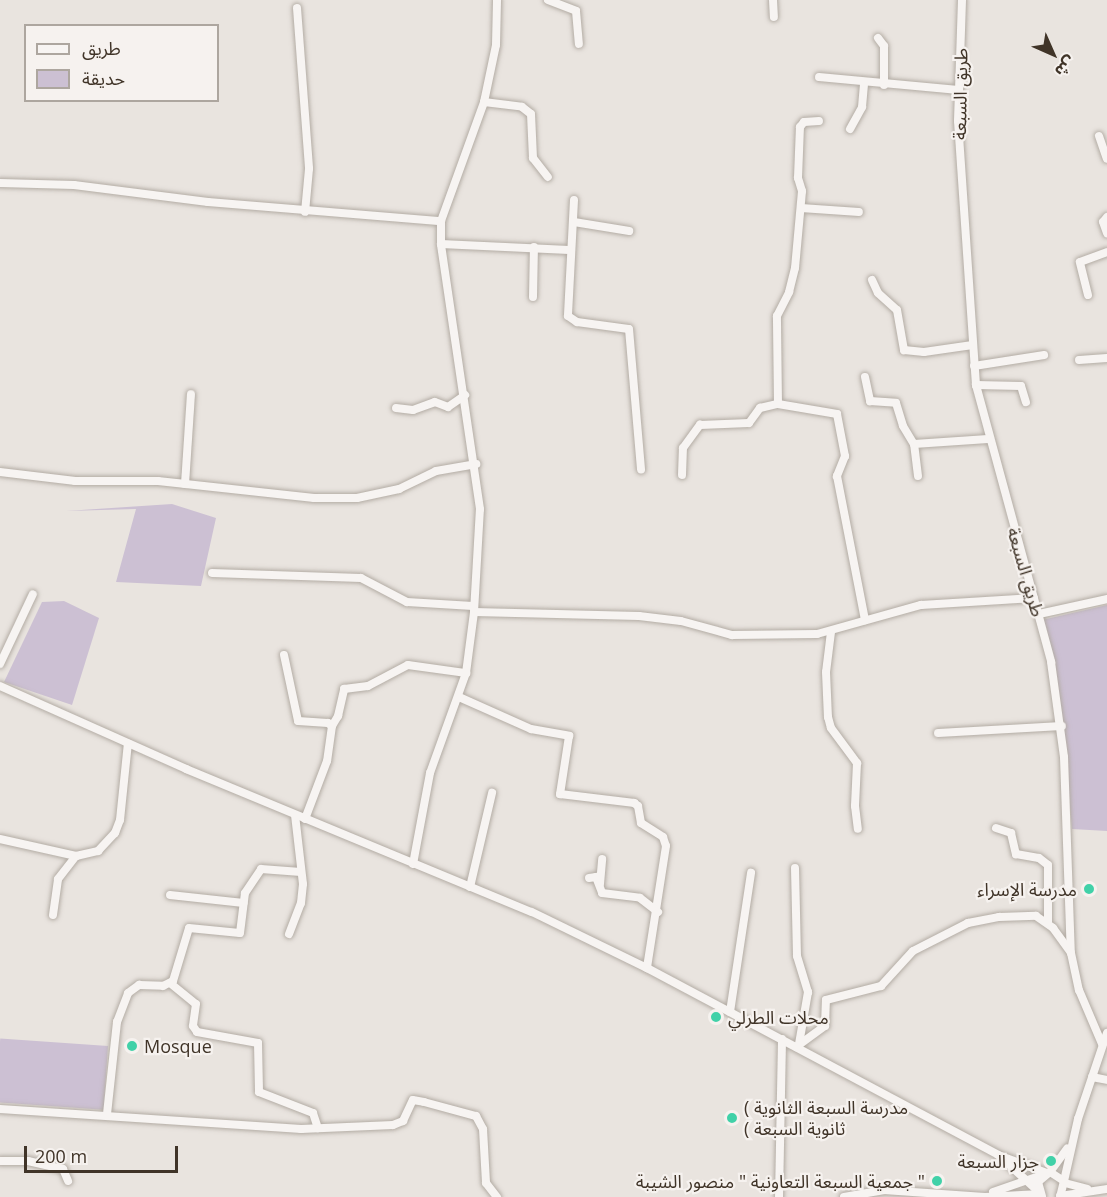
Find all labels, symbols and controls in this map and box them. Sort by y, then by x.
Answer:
legend [24,24,219,102]
north arrow [1023,24,1083,84]
text: طريق [82,36,121,60]
street label: طريق السبعة [948,48,972,140]
text: ش [1050,51,1081,82]
text: حديقة [82,66,125,90]
street label: طريق السبعة [1003,525,1049,619]
place label: مدرسة الإسراء [977,878,1077,900]
marker: مدرسة الإسراء [1082,882,1096,896]
place label: محلات الطرلي [728,1006,829,1028]
marker: محلات الطرلي [709,1010,723,1024]
place label: Mosque [144,1035,212,1057]
marker: Mosque [125,1039,139,1053]
place label: ( مدرسة السبعة الثانوية ( ثانوية السبعة [744,1097,908,1140]
marker: ( مدرسة السبعة الثانوية ( ثانوية السبعة [725,1111,739,1125]
scale bar [27,1134,182,1172]
text: 200 m [35,1144,87,1168]
place label: جزار السبعة [958,1150,1039,1172]
marker: جزار السبعة [1044,1154,1058,1168]
place label: جمعية السبعة التعاونية " منصور الشيبة " [636,1170,925,1192]
marker: جمعية السبعة التعاونية " منصور الشيبة " [930,1174,944,1188]

